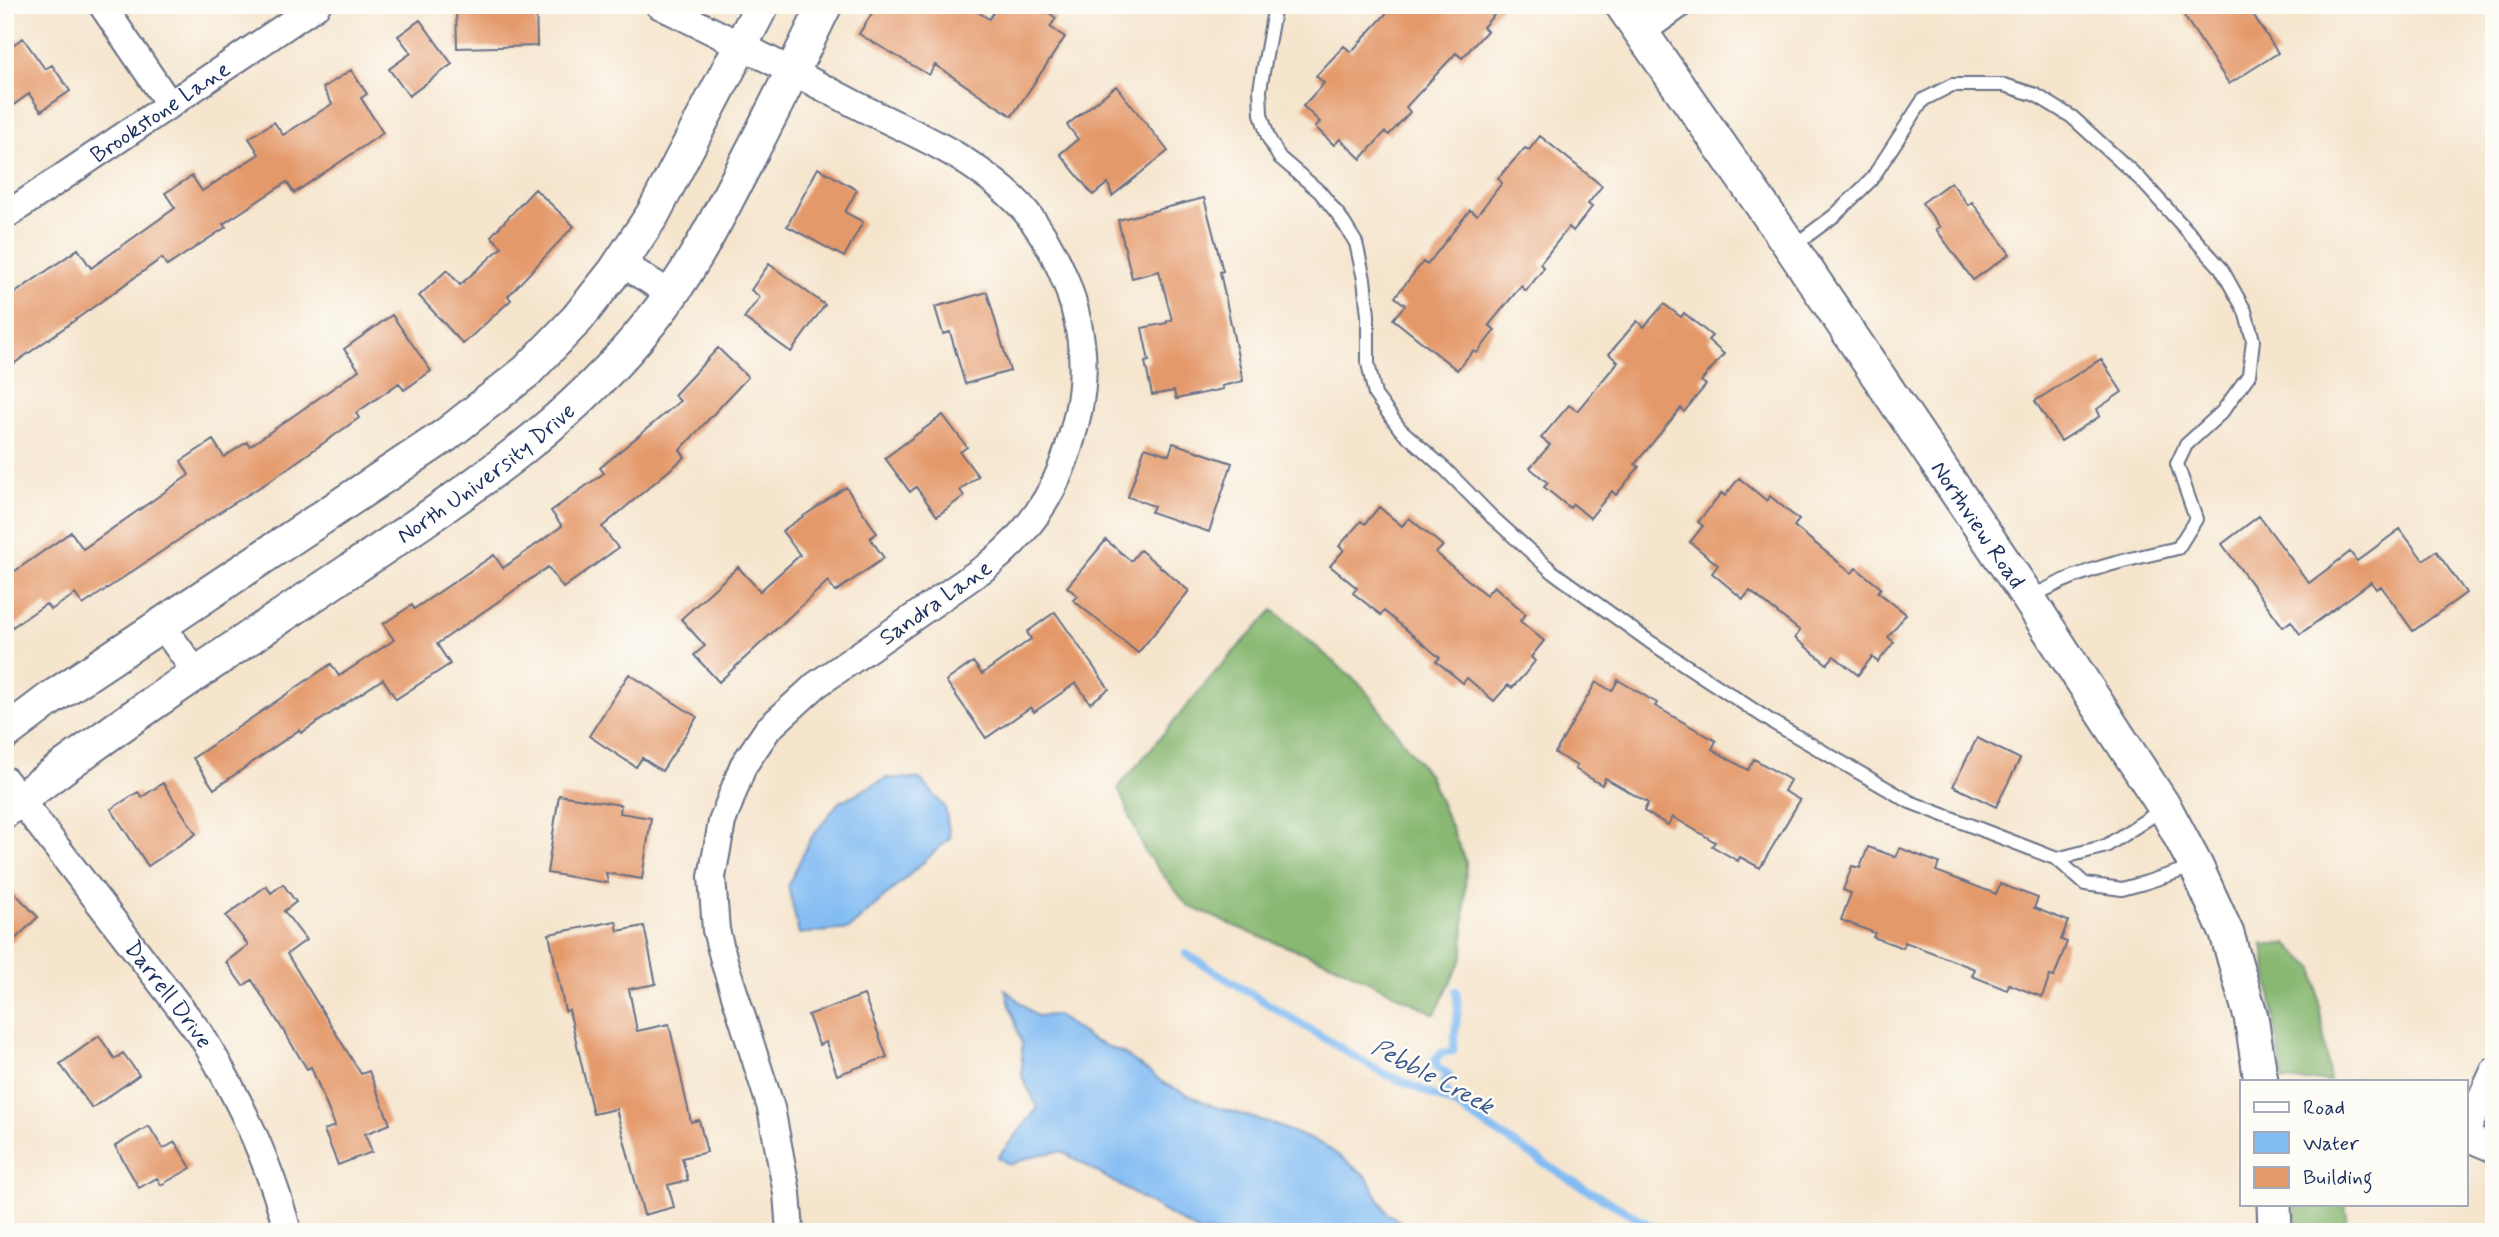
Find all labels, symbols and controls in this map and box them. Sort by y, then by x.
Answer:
street label: Brookstone Lane [85,55,237,171]
street label: North University Drive [392,397,583,551]
street label: Northview Road [1923,456,2031,595]
street label: Sandra Lane [874,554,998,653]
street label: Darrell Drive [117,935,219,1055]
water label: Pebble Creek [1366,1032,1500,1123]
legend [2240,1080,2468,1206]
text: Road [2303,1094,2345,1122]
text: Water [2303,1130,2359,1158]
text: Building [2303,1164,2373,1194]

